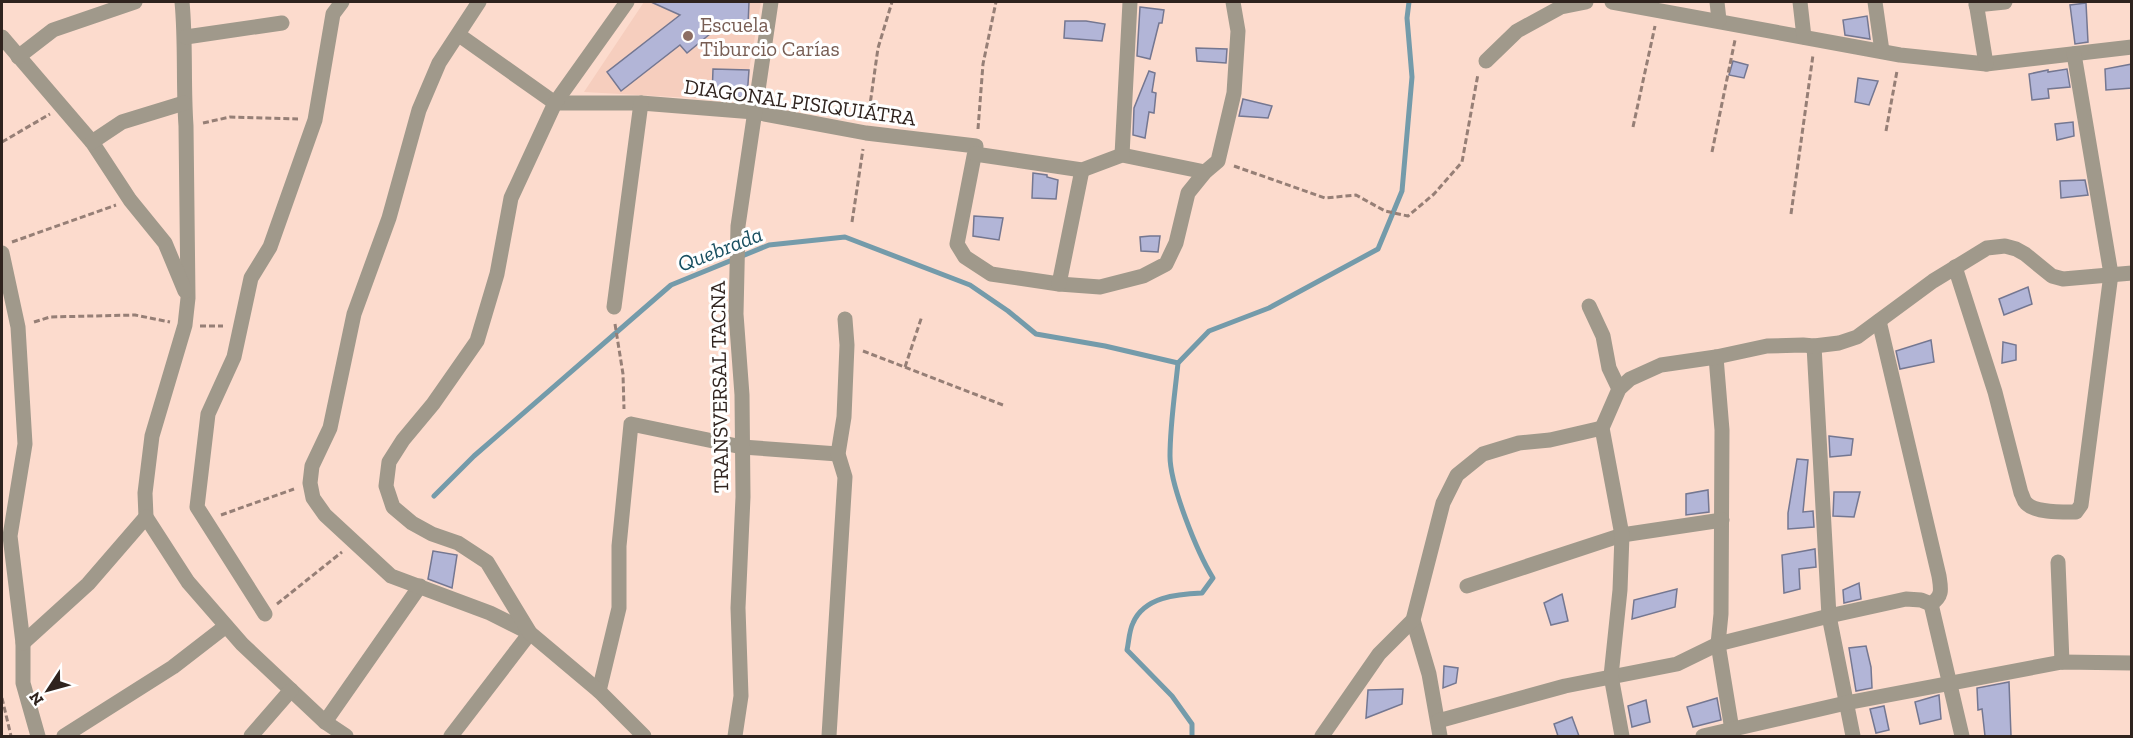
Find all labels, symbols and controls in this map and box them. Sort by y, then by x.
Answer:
place label: Escuela Tiburcio Carías [700,12,840,61]
marker: Escuela Tiburcio Carías [681,29,695,43]
street label: DIAGONAL PISIQUIÁTRA [682,73,918,131]
water label: Quebrada [674,220,766,278]
street label: TRANSVERSAL TACNA [705,280,733,493]
north arrow [18,660,78,720]
text: N [25,688,48,709]

